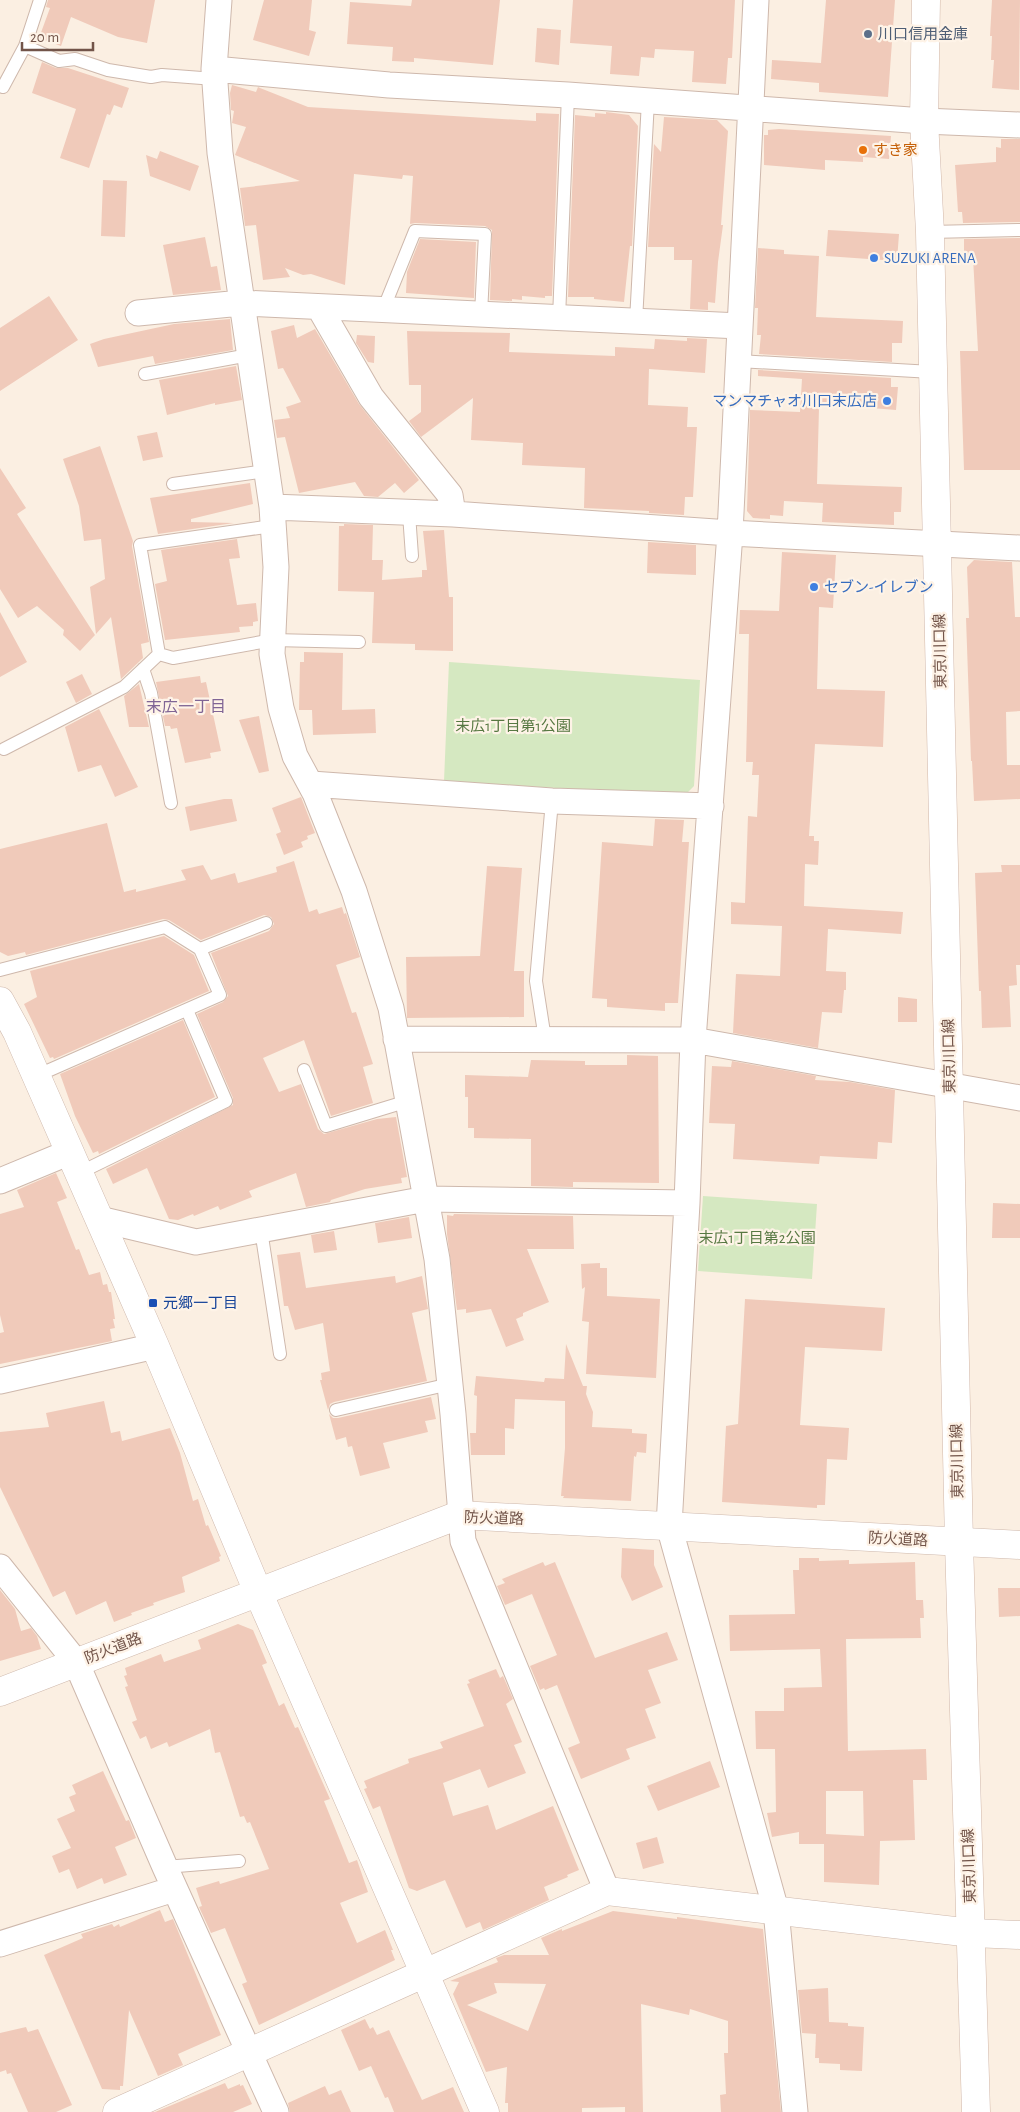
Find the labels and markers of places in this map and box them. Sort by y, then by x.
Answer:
place label: 川口信用金庫 [878,26,968,42]
marker: 川口信用金庫 [862,28,874,40]
place label: すき家 [873,142,918,158]
marker: すき家 [857,144,869,156]
place label: SUZUKI ARENA [884,251,976,266]
marker: SUZUKI ARENA [868,252,880,264]
place label: マンマチャオ川口末広店 [712,393,877,409]
marker: マンマチャオ川口末広店 [881,395,893,407]
place label: セブン-イレブン [824,579,934,595]
marker: セブン-イレブン [808,581,820,593]
place label: 元郷一丁目 [163,1295,238,1311]
marker: 元郷一丁目 [147,1297,159,1309]

